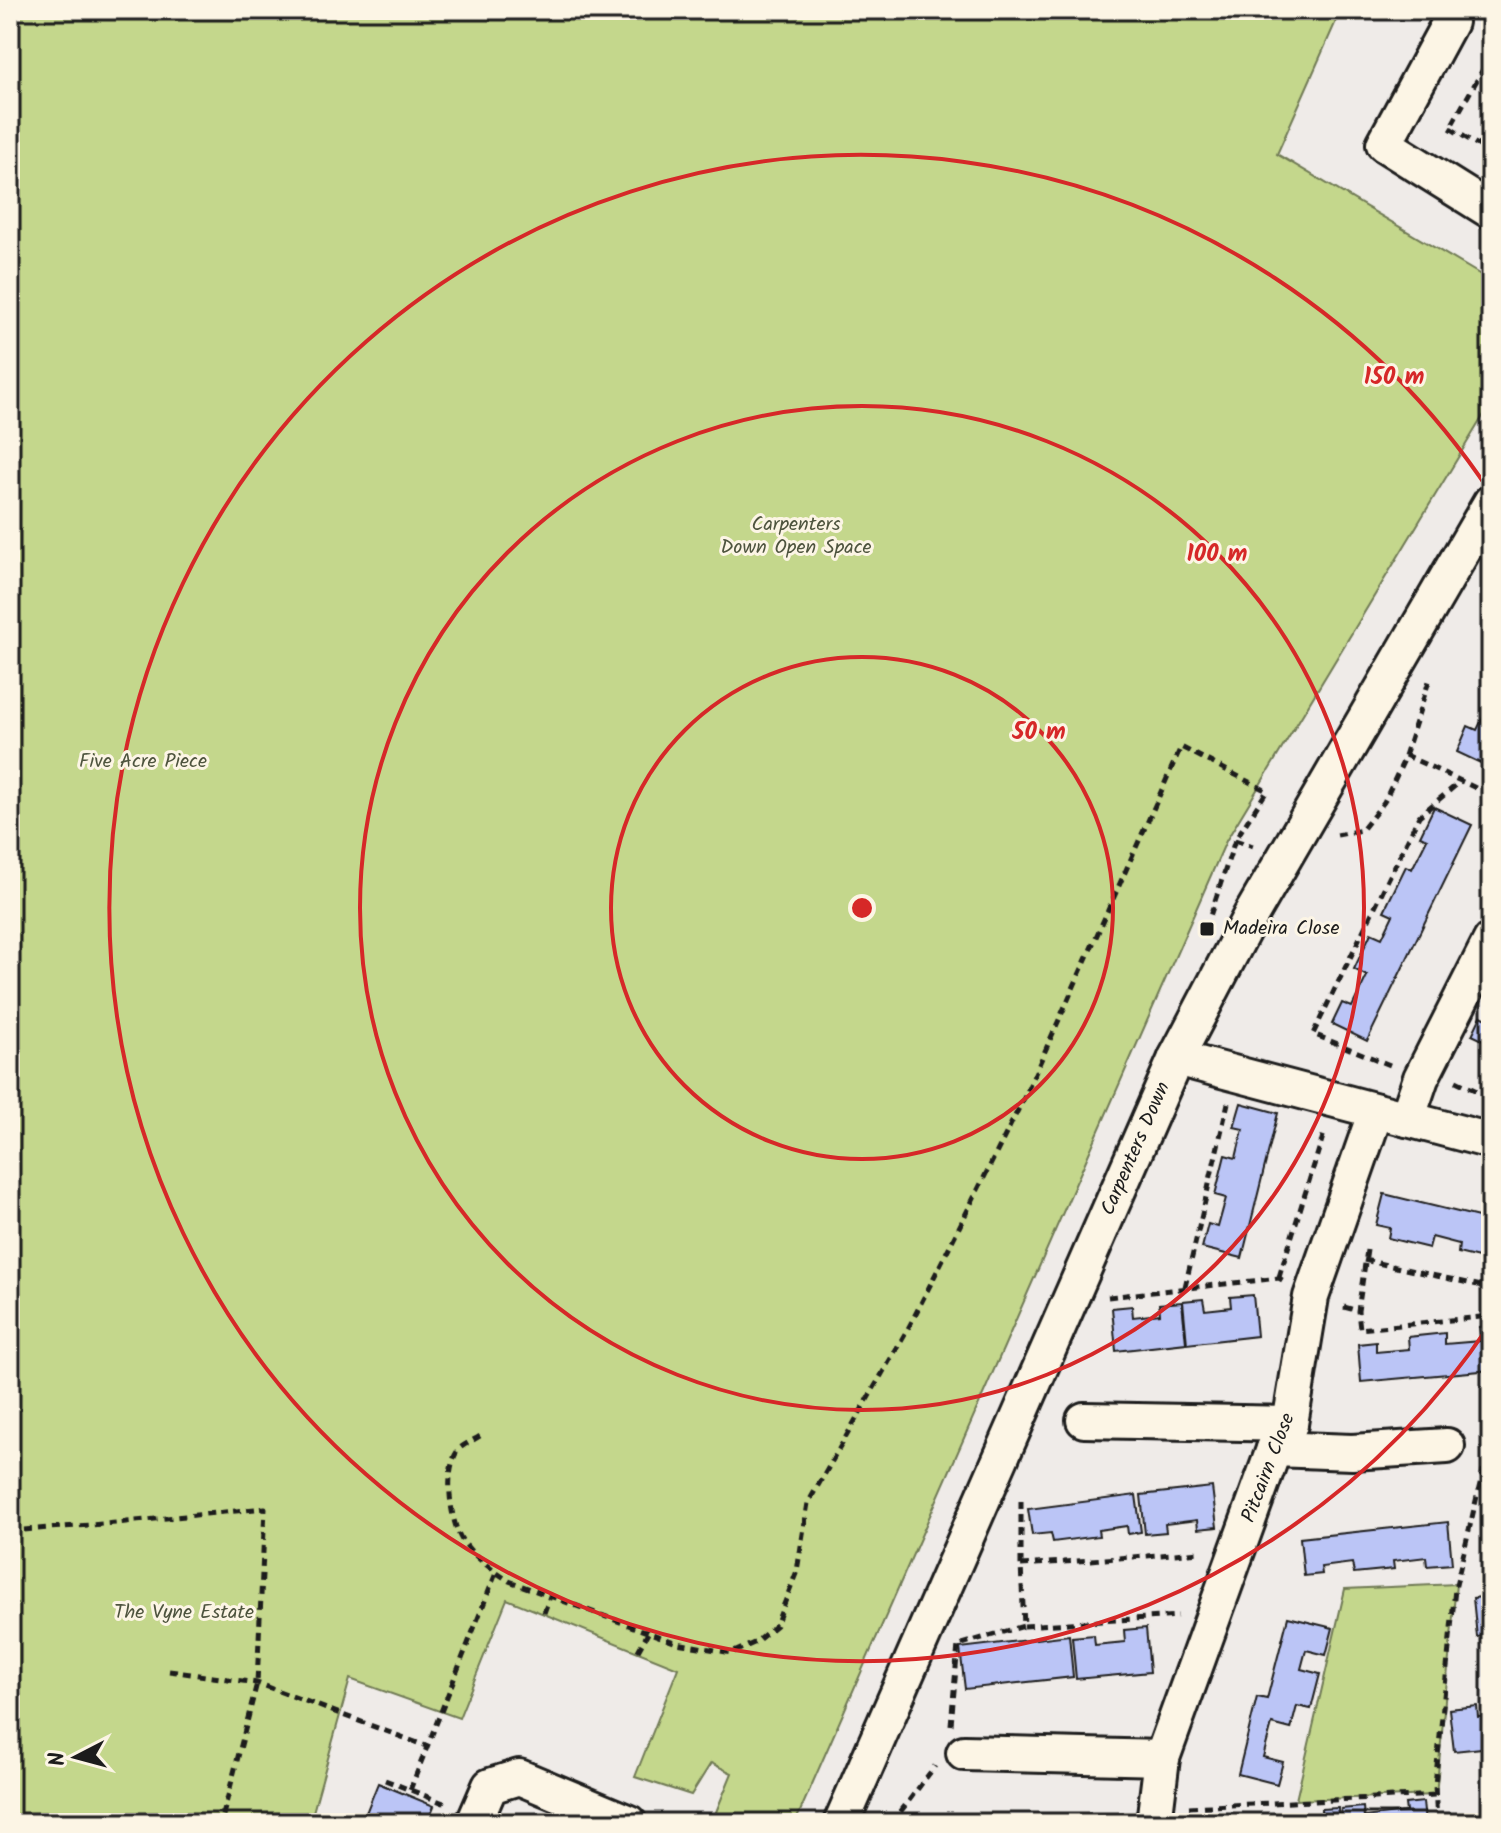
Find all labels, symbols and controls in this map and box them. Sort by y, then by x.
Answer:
text: 150 m [1364,358,1424,397]
park label: Carpenters Down Open Space [720,509,872,564]
text: 100 m [1187,535,1247,574]
text: 50 m [1011,713,1066,752]
park label: Five Acre Piece [79,746,207,778]
centre of rings [848,894,876,922]
place label: Madeira Close [1223,913,1339,945]
marker: Madeira Close [1198,920,1216,938]
street label: Carpenters Down [1093,1077,1180,1221]
street label: Pitcairn Close [1233,1409,1305,1527]
park label: The Vyne Estate [114,1597,254,1629]
north arrow [36,1717,116,1797]
text: N [40,1750,77,1768]

